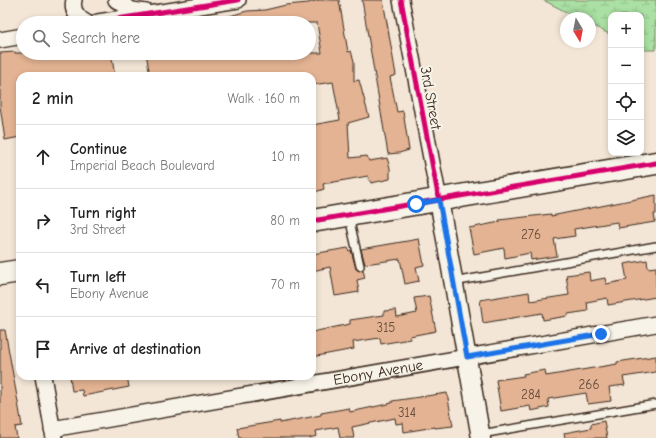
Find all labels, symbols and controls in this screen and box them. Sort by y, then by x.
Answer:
north arrow [560,12,596,48]
map controls [608,12,644,156]
button: + [608,12,644,48]
search box [16,16,316,60]
icon: search [30,27,52,49]
text: Search here [62,29,140,47]
button: − [608,48,644,84]
street label: 3rd Street [417,65,446,132]
button: locate [608,84,644,120]
text: 2 min [32,89,73,108]
text: Walk · 160 m [228,91,300,106]
button: layers [608,120,644,156]
text: Continue [70,140,127,158]
icon: ahead [32,146,54,168]
text: 10 m [272,149,300,164]
text: Imperial Beach Boulevard [70,158,215,173]
route start [407,195,425,213]
text: Turn right [70,204,136,222]
icon: right [32,210,54,232]
text: 80 m [270,213,300,228]
text: 3rd Street [70,222,125,237]
house number: 276 [521,227,541,242]
text: Turn left [70,268,126,286]
icon: left [32,274,54,296]
text: 70 m [271,277,300,292]
text: Ebony Avenue [70,286,149,301]
house number: 315 [377,320,395,335]
route end [592,325,610,343]
icon: arrive [32,338,54,360]
text: Arrive at destination [70,340,201,358]
street label: Ebony Avenue [332,356,425,389]
house number: 266 [579,377,599,392]
house number: 284 [521,387,541,402]
house number: 314 [398,405,416,420]

